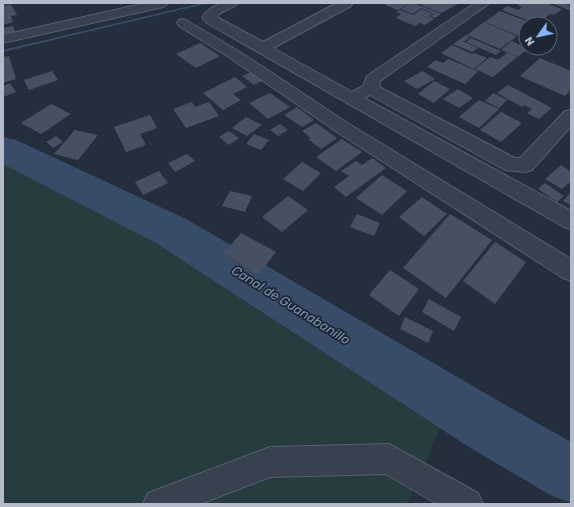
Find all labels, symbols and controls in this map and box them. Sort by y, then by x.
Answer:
north arrow [518,16,558,56]
text: N [522,34,538,48]
water label: Canal de Guanabanillo [229,263,353,347]

